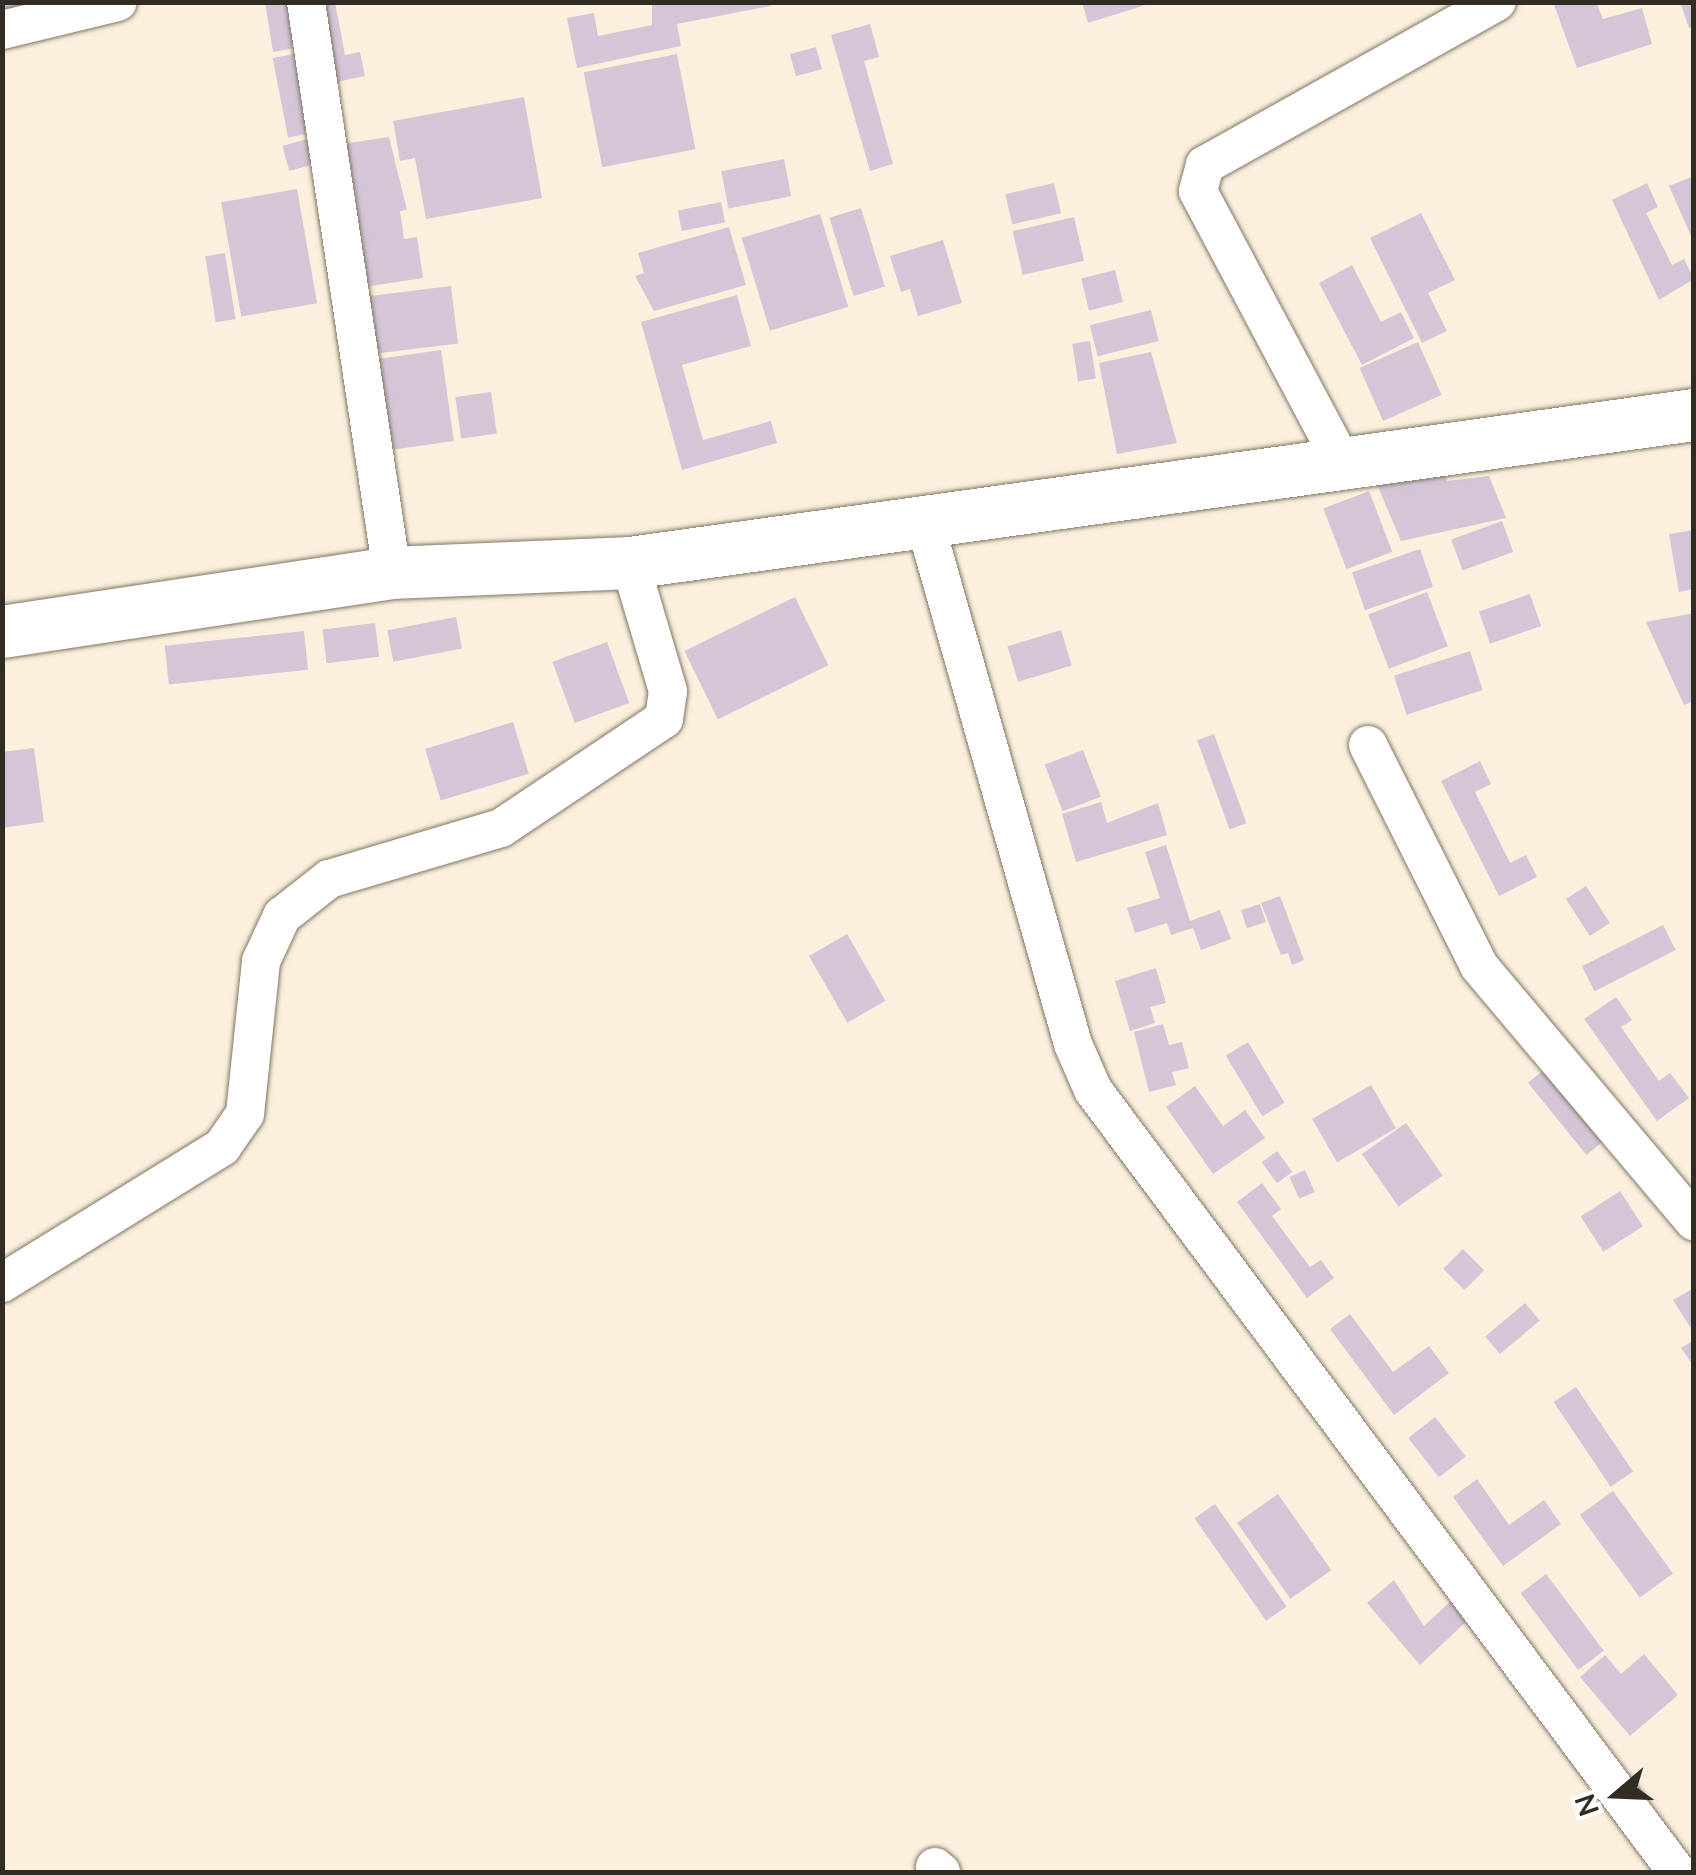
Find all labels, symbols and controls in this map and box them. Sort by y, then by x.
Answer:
north arrow [1566,1745,1666,1845]
text: N [1566,1789,1609,1821]

